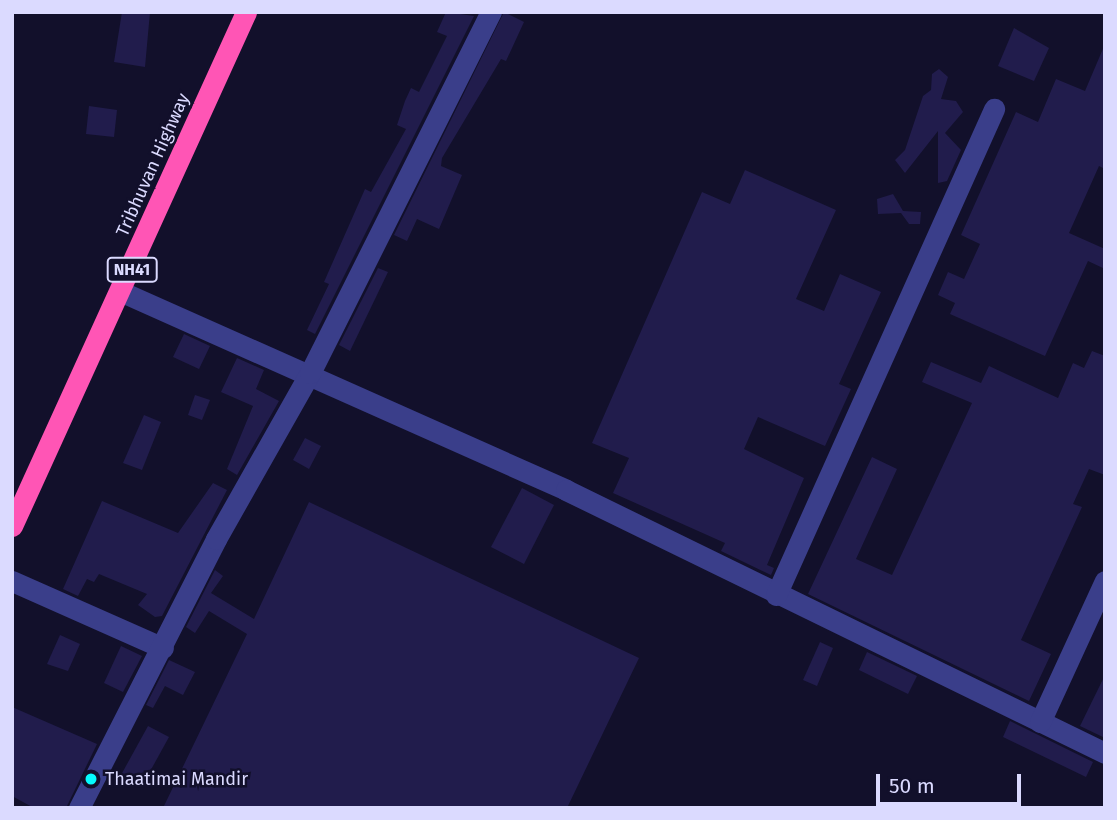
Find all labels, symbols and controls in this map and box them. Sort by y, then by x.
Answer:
street label: Tribhuvan Highway [112,90,194,240]
road number: NH41 [106,258,158,282]
scale bar [879,760,1024,804]
place label: Thaatimai Mandir [105,768,248,790]
marker: Thaatimai Mandir [83,771,99,787]
text: 50 m [889,773,935,799]

